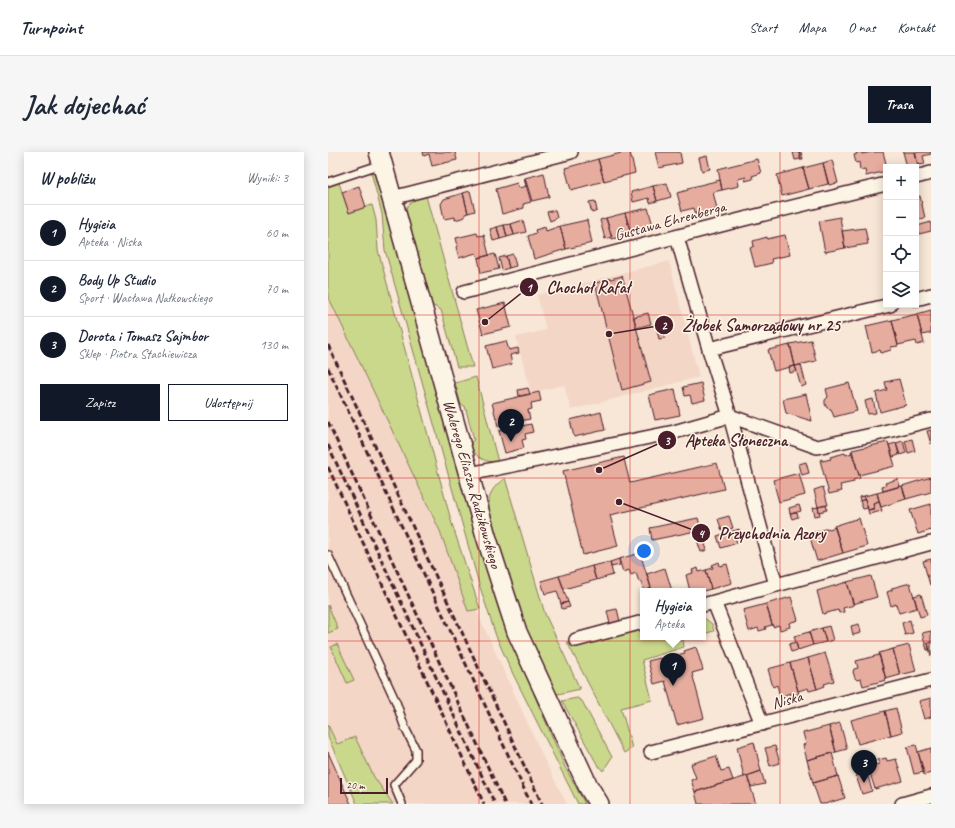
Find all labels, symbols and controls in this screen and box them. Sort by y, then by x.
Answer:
text: Turnpoint [20,16,82,40]
text: Start [749,19,777,36]
text: Mapa [799,19,826,36]
text: O nas [848,19,875,36]
text: Kontakt [897,19,935,36]
button: Trasa [868,86,931,123]
text: Jak dojechać [24,87,145,122]
map controls [883,164,919,308]
button: + [883,164,919,200]
text: W pobliżu [40,168,95,189]
text: Wyniki: 3 [247,170,288,186]
street label: Gustawa Ehrenberga [612,196,729,245]
button: − [883,200,919,236]
text: Hygieia [78,215,115,234]
text: 1 [50,225,56,241]
text: 60 m [266,225,288,241]
text: Apteka · Niska [78,234,142,250]
button: locate [883,236,919,272]
text: Body Up Studio [78,271,155,290]
button: layers [883,272,919,308]
callout: Chochoł Rafał [519,273,638,302]
text: Chochoł Rafał [547,277,633,298]
text: 1 [526,280,533,296]
text: 2 [50,281,56,297]
text: 70 m [266,281,288,297]
text: Sport · Wacława Nałkowskiego [78,290,212,306]
callout: Żłobek Samorządowy nr 25 [654,311,848,340]
text: Żłobek Samorządowy nr 25 [682,315,841,336]
text: 2 [661,318,668,334]
text: Dorota i Tomasz Sajmbor [78,327,208,346]
text: 3 [50,337,56,353]
text: 130 m [260,337,288,353]
text: Sklep · Piotra Stachiewicza [78,346,196,362]
button: Zapisz [40,384,160,421]
button: Udostępnij [168,384,288,421]
street label: Walerego Eliasza Radzikowskiego [438,397,506,572]
pin: 2 [498,409,524,442]
callout: Apteka Słoneczna [657,426,795,455]
text: Apteka Słoneczna [685,430,789,451]
text: 3 [664,433,671,449]
callout: Przychodnia Azory [691,519,834,548]
text: Przychodnia Azory [719,523,828,544]
text: 4 [698,526,705,542]
your location [634,541,654,561]
popup [640,588,706,640]
text: Hygieia [655,597,691,616]
text: Apteka [655,616,684,632]
pin: 1 [660,653,686,686]
street label: Niska [770,686,806,714]
pin: 3 [851,750,877,783]
scale bar [340,776,388,795]
text: 20 m [346,778,365,792]

